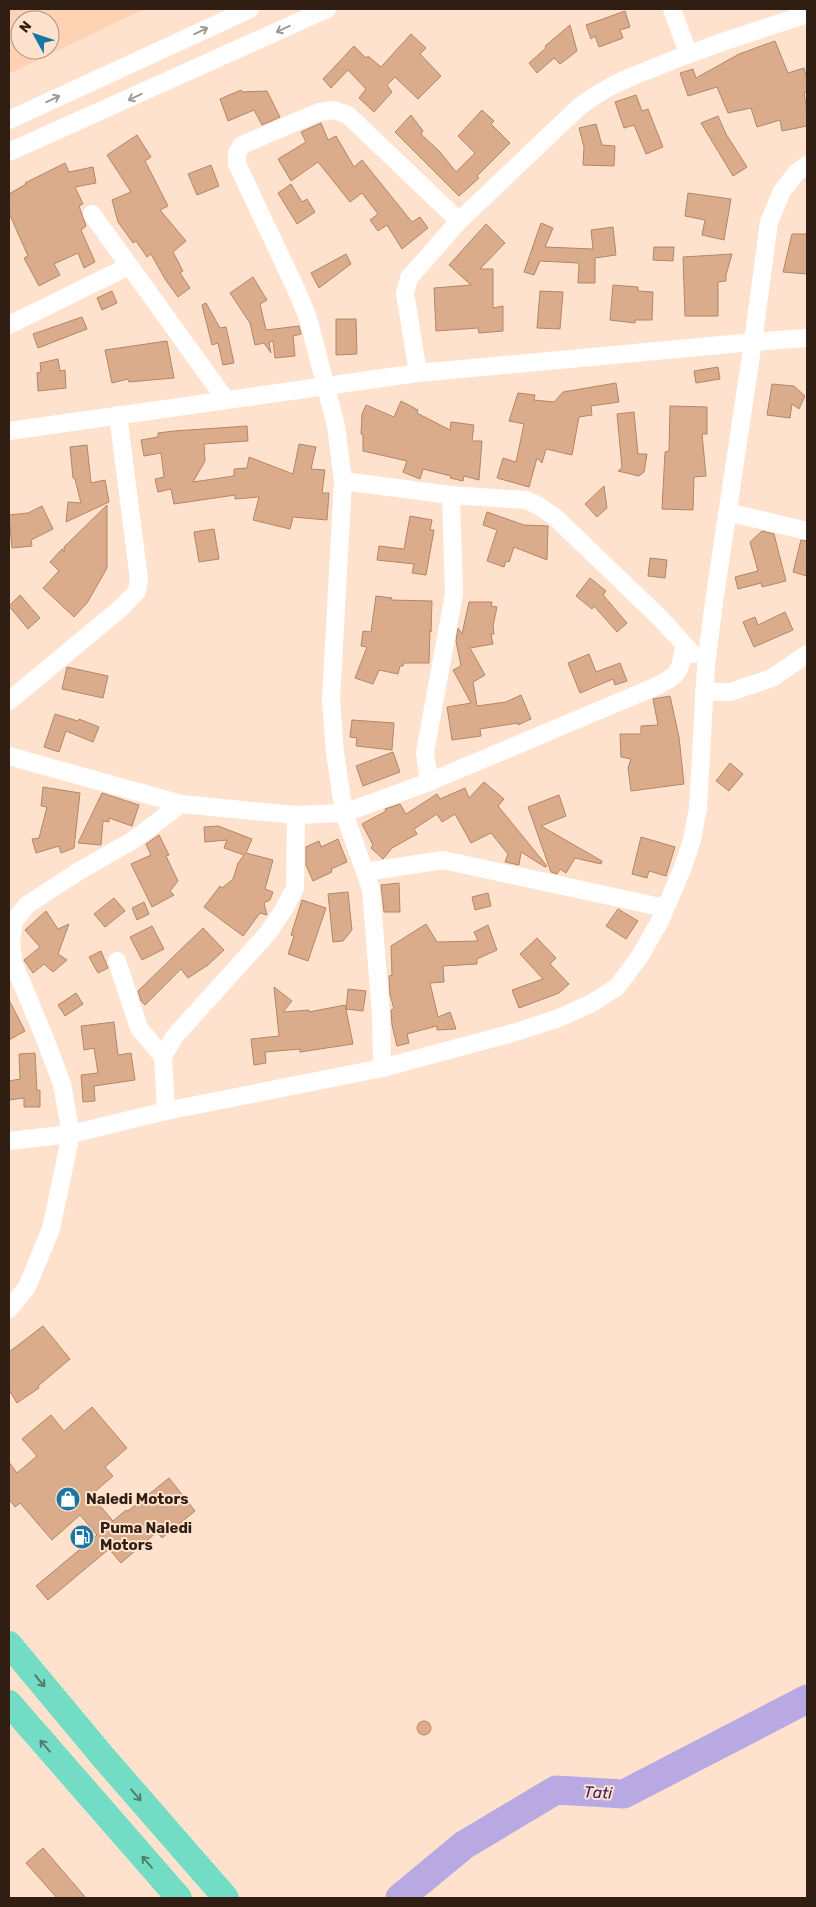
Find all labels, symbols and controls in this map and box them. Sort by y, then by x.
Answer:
north arrow [10,10,60,60]
text: N [16,18,35,36]
one-way arrow [276,25,291,34]
one-way arrow [193,26,208,36]
one-way arrow [128,92,143,102]
one-way arrow [45,94,60,104]
shop icon: Naledi Motors [55,1486,81,1512]
place label: Naledi Motors [86,1490,189,1508]
place label: Puma Naledi Motors [100,1519,192,1554]
fuel station icon: Puma Naledi Motors [69,1524,95,1550]
one-way arrow [34,1675,46,1688]
one-way arrow [39,1739,51,1752]
water label: Tati [583,1782,614,1803]
one-way arrow [130,1788,142,1801]
one-way arrow [141,1855,152,1868]

